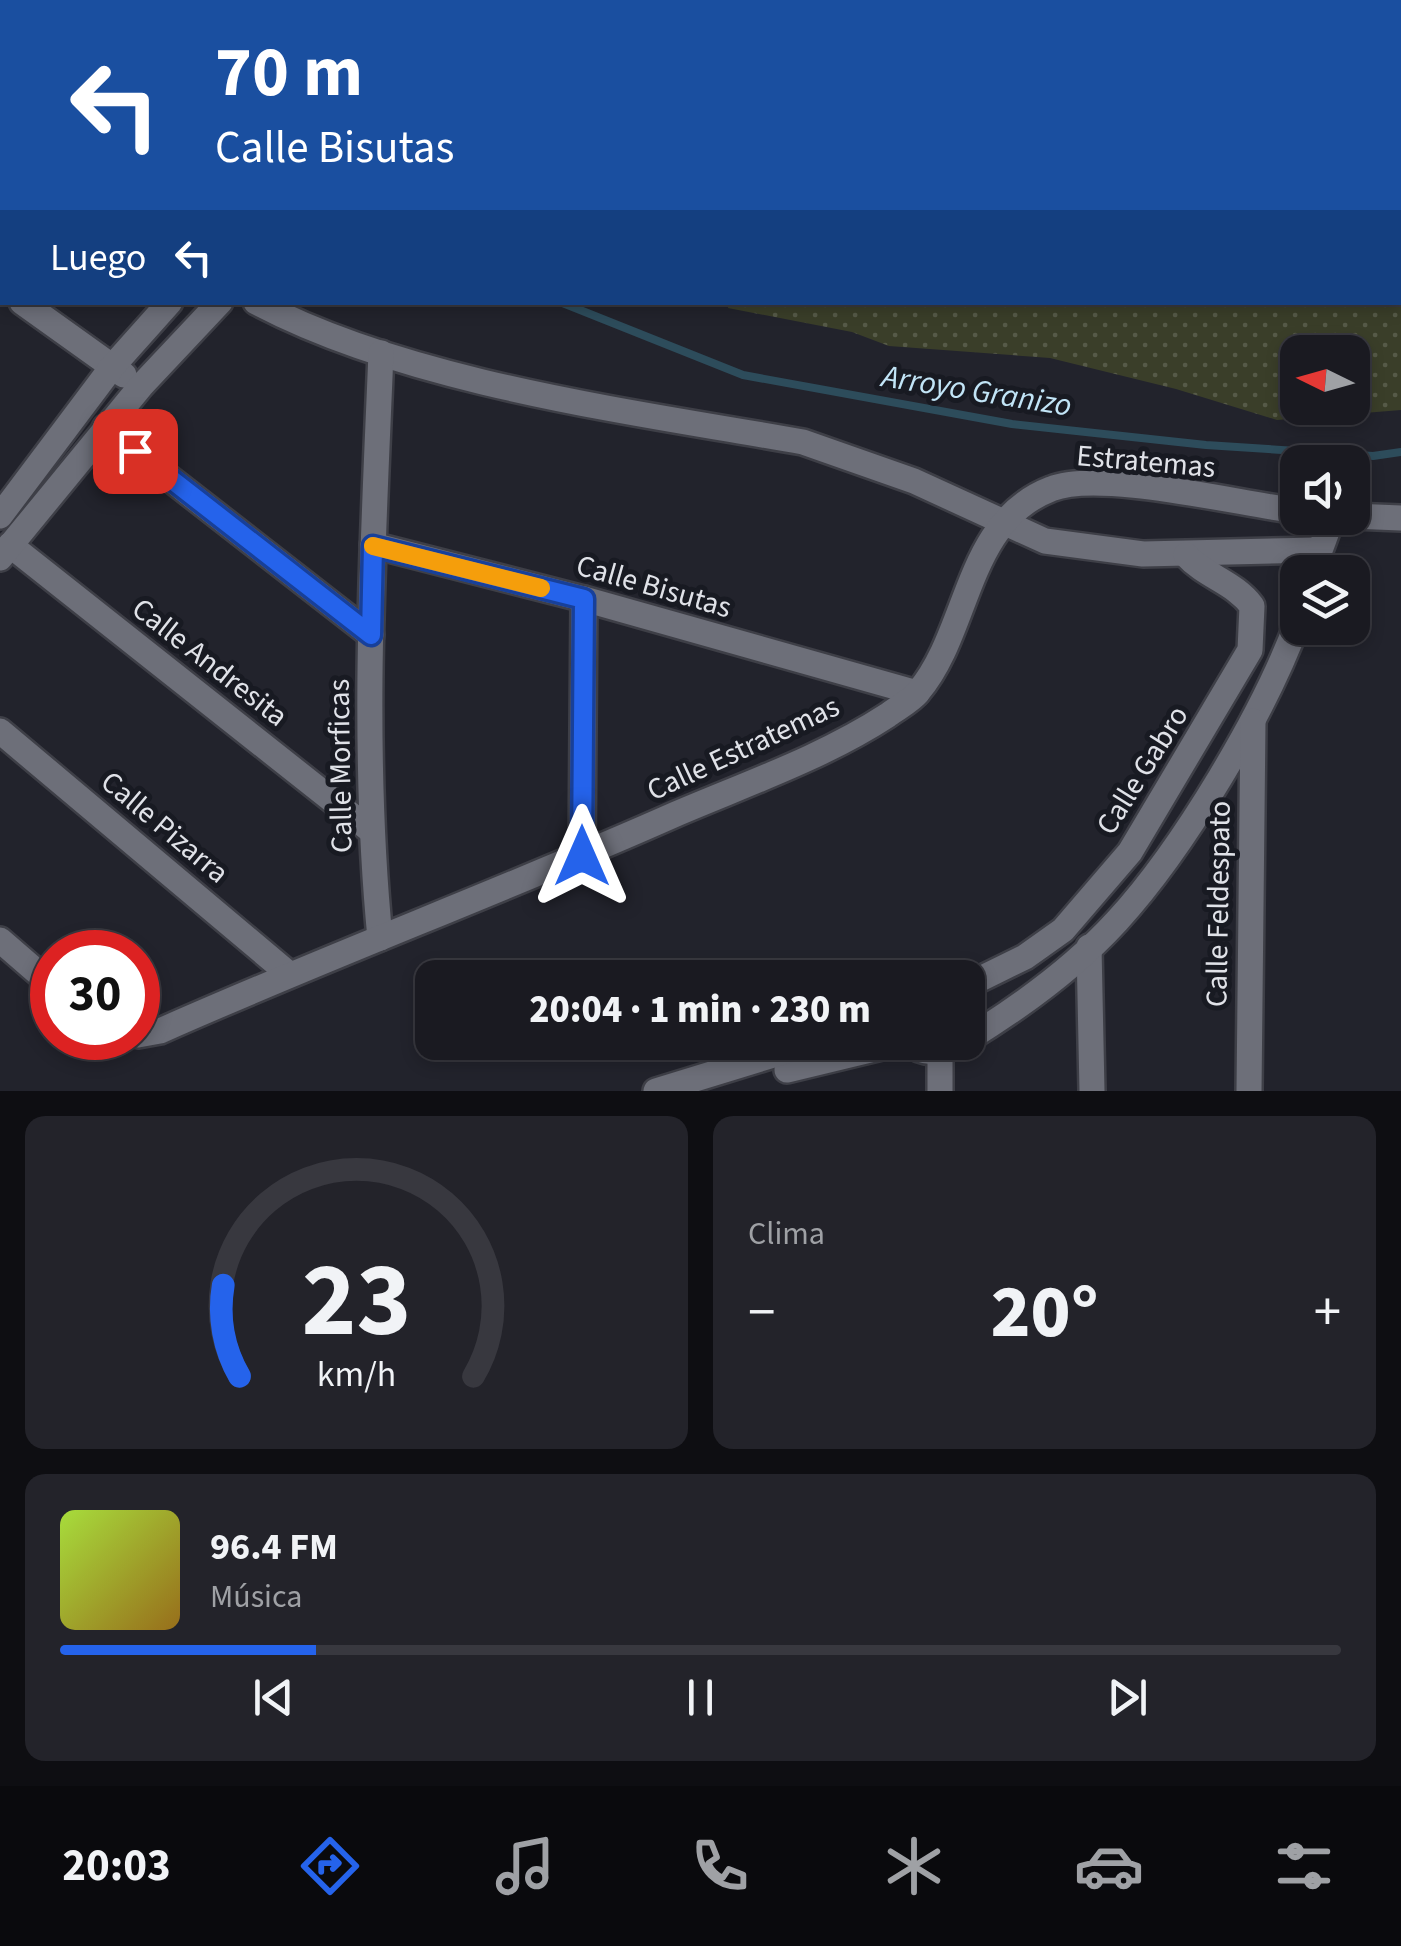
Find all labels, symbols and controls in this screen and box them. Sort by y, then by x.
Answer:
text: 70 m [215,23,363,123]
icon: left [50,40,180,170]
text: Calle Bisutas [215,116,454,180]
icon: left [166,230,221,285]
text: Luego [50,231,146,285]
north arrow [1280,335,1370,425]
map controls [1280,335,1370,645]
water label: Arroyo Granizo [877,353,1075,429]
pin [93,409,178,494]
icon: arrive [108,424,163,479]
street label: Estratemas [1075,434,1217,489]
button: sound [1280,445,1370,535]
street label: Calle Bisutas [571,544,736,629]
button: layers [1280,555,1370,645]
street label: Calle Andresita [123,588,297,737]
street label: Calle Morficas [317,679,364,853]
street label: Calle Estratemas [640,685,847,812]
street label: Calle Gabro [1086,697,1199,843]
street label: Calle Pizarra [91,761,238,894]
street label: Calle Feldespato [1195,800,1242,1008]
position arrow [530,804,634,908]
speed limit sign: 30 [30,930,160,1060]
text: 20:04 · 1 min · 230 m [529,983,871,1037]
text: Clima [748,1211,825,1257]
text: 23 [302,1228,411,1376]
text: 20° [991,1259,1098,1366]
text: − [748,1274,775,1352]
text: + [1314,1274,1341,1352]
text: km/h [317,1349,396,1400]
text: 96.4 FM [210,1520,338,1574]
text: Música [210,1574,302,1620]
icon: previous [246,1670,301,1725]
icon: pause [673,1670,728,1725]
icon: next [1100,1670,1155,1725]
icon: directions [295,1831,365,1901]
icon: music [490,1831,560,1901]
icon: phone [685,1831,755,1901]
icon: climate [879,1831,949,1901]
icon: car [1074,1831,1144,1901]
icon: filters [1269,1831,1339,1901]
text: 20:03 [62,1834,171,1898]

